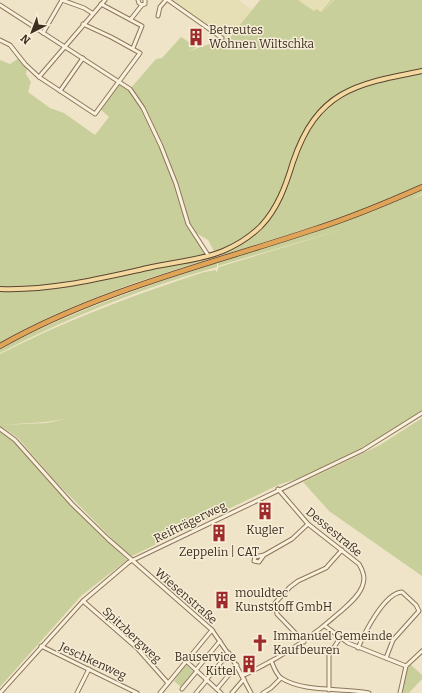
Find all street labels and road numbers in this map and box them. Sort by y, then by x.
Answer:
street label: Reifträgerweg [151,498,229,546]
street label: Dessestraße [303,504,365,560]
street label: Wiesenstraße [152,565,220,627]
street label: Spitzbergweg [100,604,165,666]
street label: Jeschkenweg [56,639,129,683]

